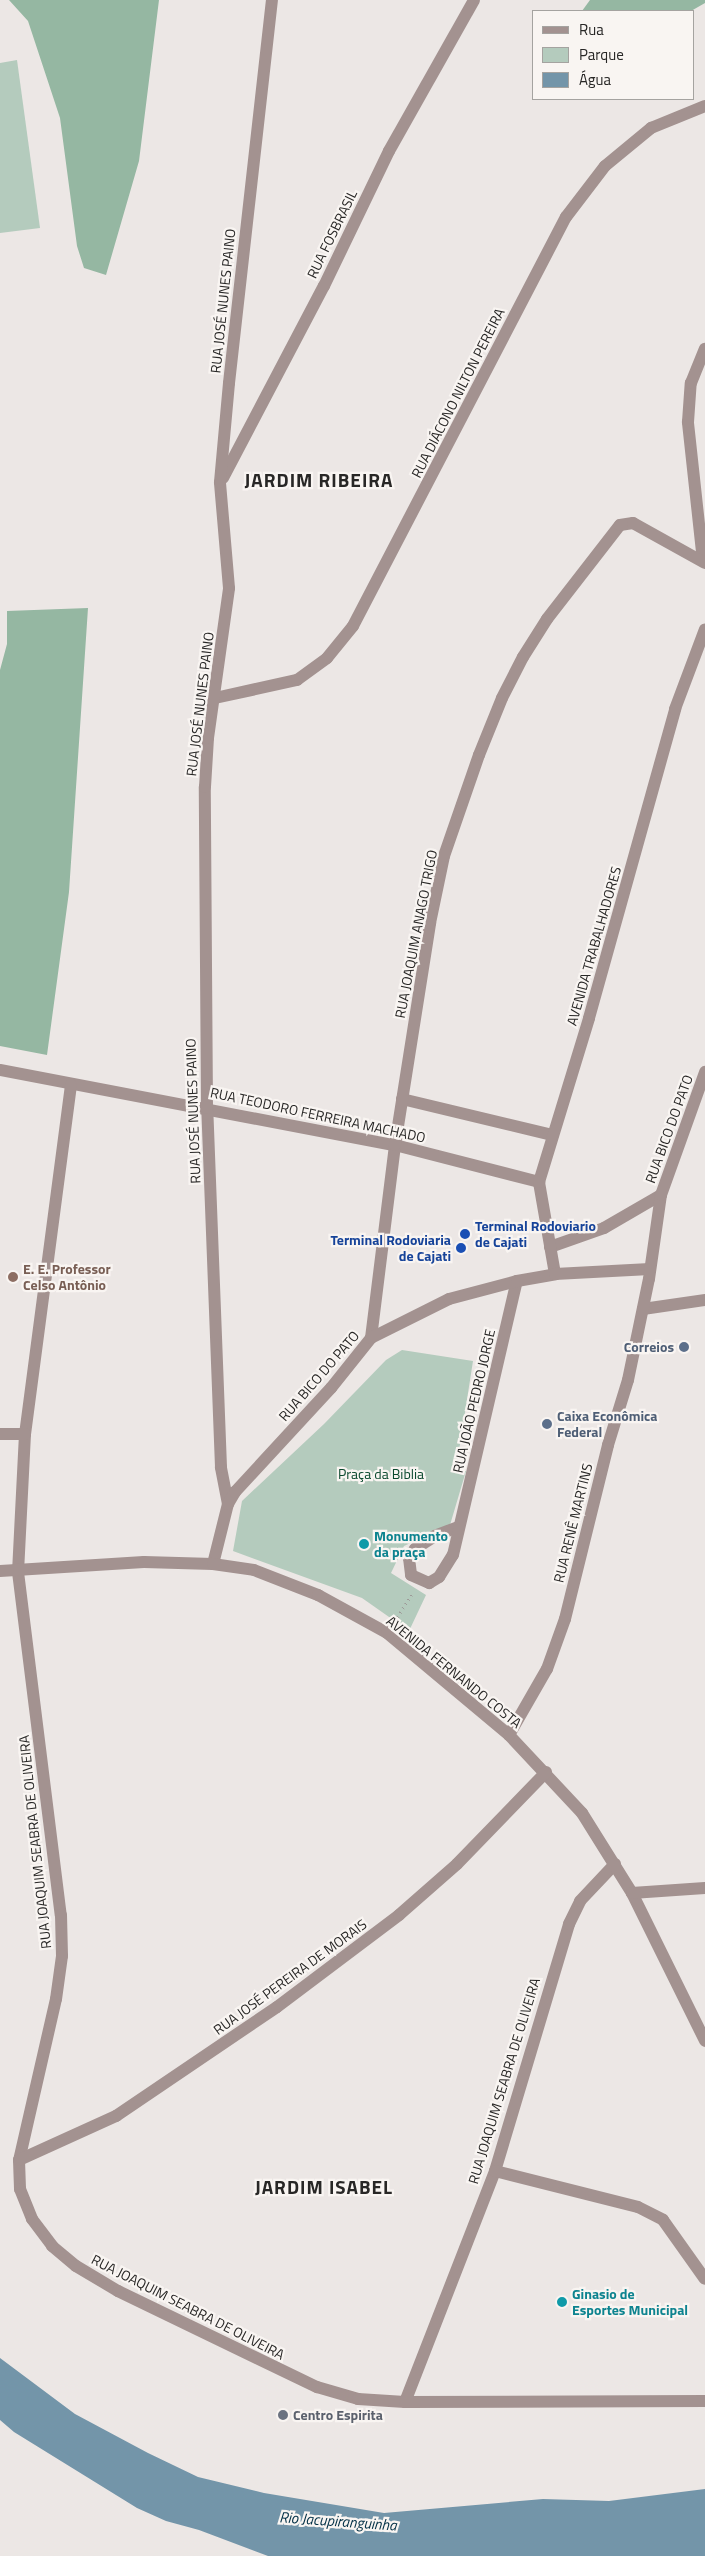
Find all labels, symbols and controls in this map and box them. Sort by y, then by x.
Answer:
legend [532,10,695,100]
text: Rua [579,18,604,41]
text: Parque [579,43,624,66]
text: Água [579,68,611,91]
street label: RUA FOSBRASIL [303,187,361,281]
street label: RUA JOSÉ NUNES PAINO [207,228,239,374]
street label: RUA DIÁCONO NILTON PEREIRA [408,305,508,481]
district label: JARDIM RIBEIRA [243,469,395,491]
street label: RUA JOSÉ NUNES PAINO [183,631,217,777]
street label: RUA JOAQUIM ANAGO TRIGO [391,848,441,1020]
street label: AVENIDA TRABALHADORES [563,864,625,1028]
street label: RUA JOSÉ NUNES PAINO [182,1038,204,1184]
street label: RUA BICO DO PATO [642,1073,696,1185]
street label: RUA TEODORO FERREIRA MACHADO [209,1084,427,1146]
place label: Terminal Rodoviario de Cajati [475,1218,596,1250]
marker: Terminal Rodoviario de Cajati [459,1228,471,1240]
place label: Terminal Rodoviaria de Cajati [330,1232,451,1264]
marker: Terminal Rodoviaria de Cajati [455,1242,467,1254]
place label: E. E. Professor Celso Antônio [23,1261,111,1294]
marker: E. E. Professor Celso Antônio [7,1271,19,1283]
street label: RUA BICO DO PATO [275,1327,363,1425]
street label: RUA JOÃO PEDRO JORGE [449,1328,499,1474]
place label: Correios [624,1339,674,1355]
marker: Correios [678,1341,690,1353]
place label: Caixa Econômica Federal [557,1408,657,1440]
marker: Caixa Econômica Federal [541,1418,553,1430]
street label: RUA RENÊ MARTINS [550,1462,596,1584]
park label: Praça da Biblia [338,1466,424,1482]
place label: Monumento da praça [374,1528,448,1560]
marker: Monumento da praça [358,1538,370,1550]
street label: AVENIDA FERNANDO COSTA [383,1612,525,1732]
street label: RUA JOAQUIM SEABRA DE OLIVEIRA [15,1734,55,1950]
street label: RUA JOSÉ PEREIRA DE MORAIS [210,1916,370,2038]
street label: RUA JOAQUIM SEABRA DE OLIVEIRA [465,1976,543,2186]
district label: JARDIM ISABEL [253,2176,395,2198]
street label: RUA JOAQUIM SEABRA DE OLIVEIRA [89,2251,287,2363]
place label: Ginasio de Esportes Municipal [572,2286,688,2318]
marker: Ginasio de Esportes Municipal [556,2296,568,2308]
place label: Centro Espirita [293,2407,383,2423]
marker: Centro Espirita [277,2409,289,2421]
water label: Rio Jacupiranguinha [279,2508,397,2534]

